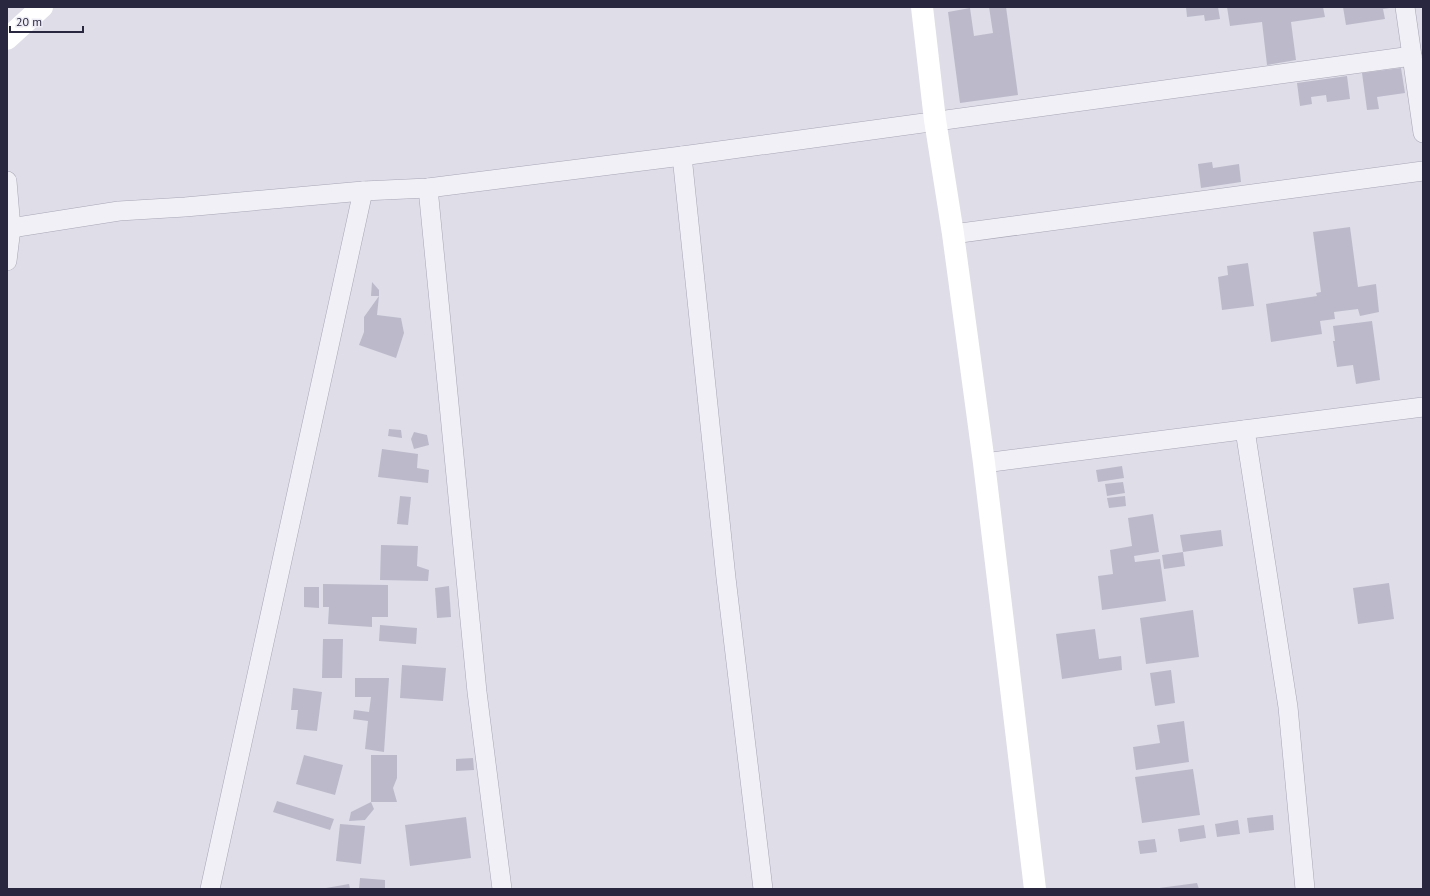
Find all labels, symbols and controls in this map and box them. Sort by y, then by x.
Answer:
scale bar [10,8,83,34]
text: 20 m [16,14,42,29]

